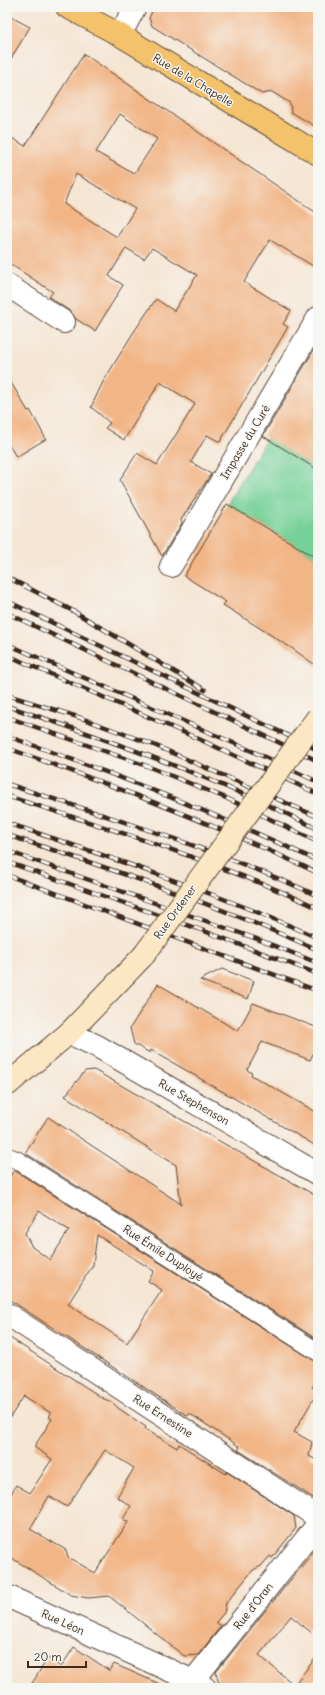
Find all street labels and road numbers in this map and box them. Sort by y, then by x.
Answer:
street label: Rue de la Chapelle [150,51,236,109]
street label: Impasse du Curé [217,402,273,482]
street label: Rue Ordener [151,882,200,942]
street label: Rue Stephenson [156,1076,232,1128]
street label: Rue Émile Duployé [120,1221,206,1284]
street label: Rue Ernestine [130,1391,196,1441]
street label: Rue d'Oran [230,1580,276,1632]
street label: Rue Léon [39,1606,87,1638]

